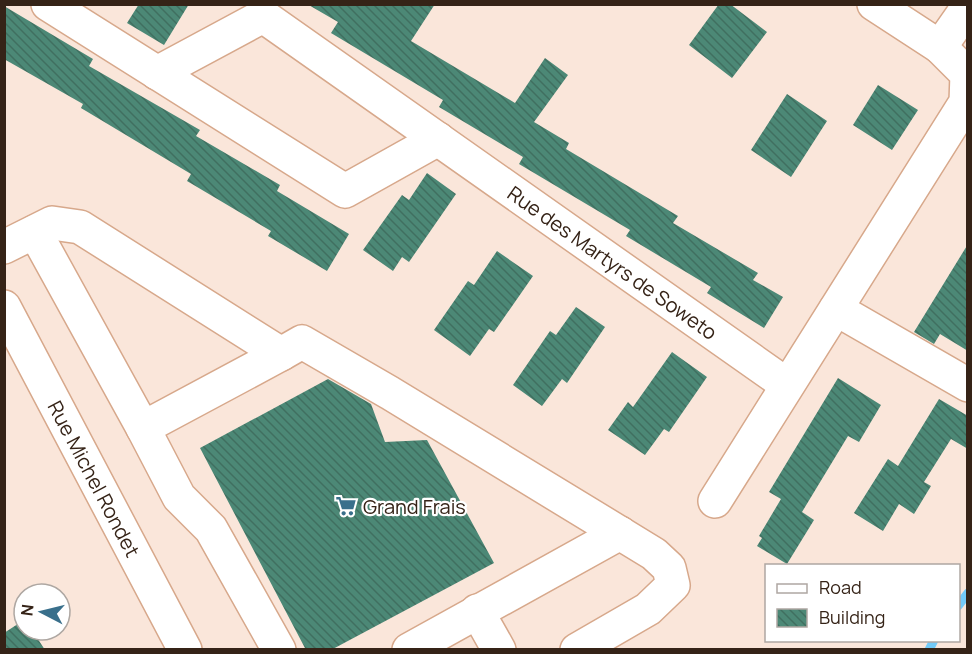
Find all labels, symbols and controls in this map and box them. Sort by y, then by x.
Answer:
street label: Rue des Martyrs de Soweto [502,179,723,345]
street label: Rue Michel Rondet [42,396,147,561]
place label: Grand Frais [363,493,466,520]
supermarket icon: Grand Frais [334,494,358,518]
legend [765,564,960,642]
text: Road [819,575,862,599]
north arrow [12,582,72,642]
text: N [15,603,39,617]
text: Building [819,605,885,629]

